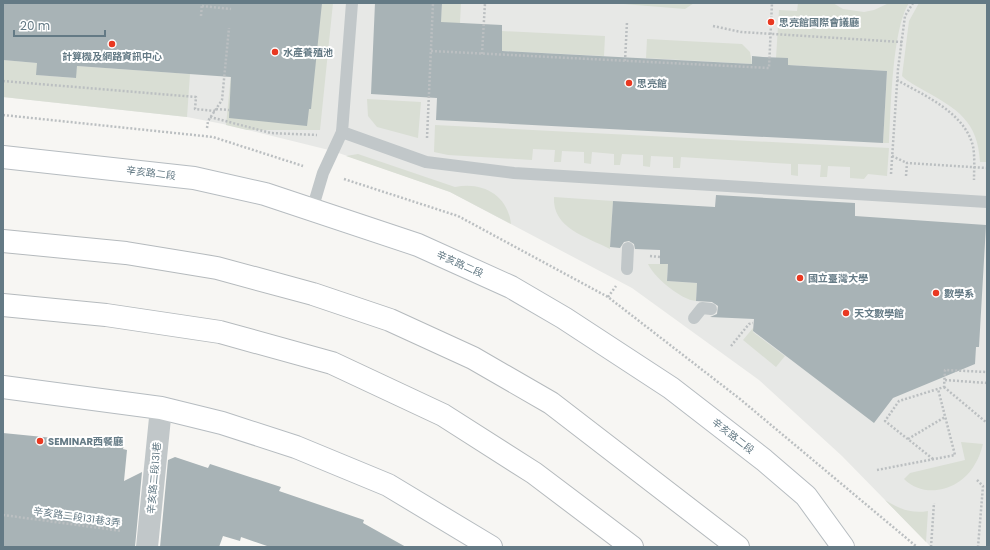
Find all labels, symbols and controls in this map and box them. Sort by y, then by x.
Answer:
scale bar [14,12,105,38]
place label: 思亮館國際會議廳 [779,15,859,30]
text: 20 m [20,17,50,34]
marker: 思亮館國際會議廳 [766,17,776,27]
marker: 計算機及網路資訊中心 [107,39,117,49]
place label: 水產養殖池 [283,45,333,60]
marker: 水產養殖池 [270,47,280,57]
place label: 計算機及網路資訊中心 [62,49,162,64]
place label: 思亮館 [637,76,667,91]
marker: 思亮館 [624,78,634,88]
street label: 辛亥路二段 [125,163,177,183]
street label: 辛亥路二段 [434,247,486,281]
place label: 國立臺灣大學 [808,271,868,286]
marker: 國立臺灣大學 [795,273,805,283]
place label: 數學系 [944,286,974,301]
marker: 數學系 [931,288,941,298]
place label: 天文數學館 [854,306,904,321]
marker: 天文數學館 [841,308,851,318]
street label: 辛亥路二段 [709,415,757,457]
place label: SEMINAR西餐廳 [48,434,123,449]
marker: SEMINAR西餐廳 [35,436,45,446]
street label: 辛亥路二段131巷 [143,441,165,515]
street label: 辛亥路二段131巷3弄 [32,503,122,531]

